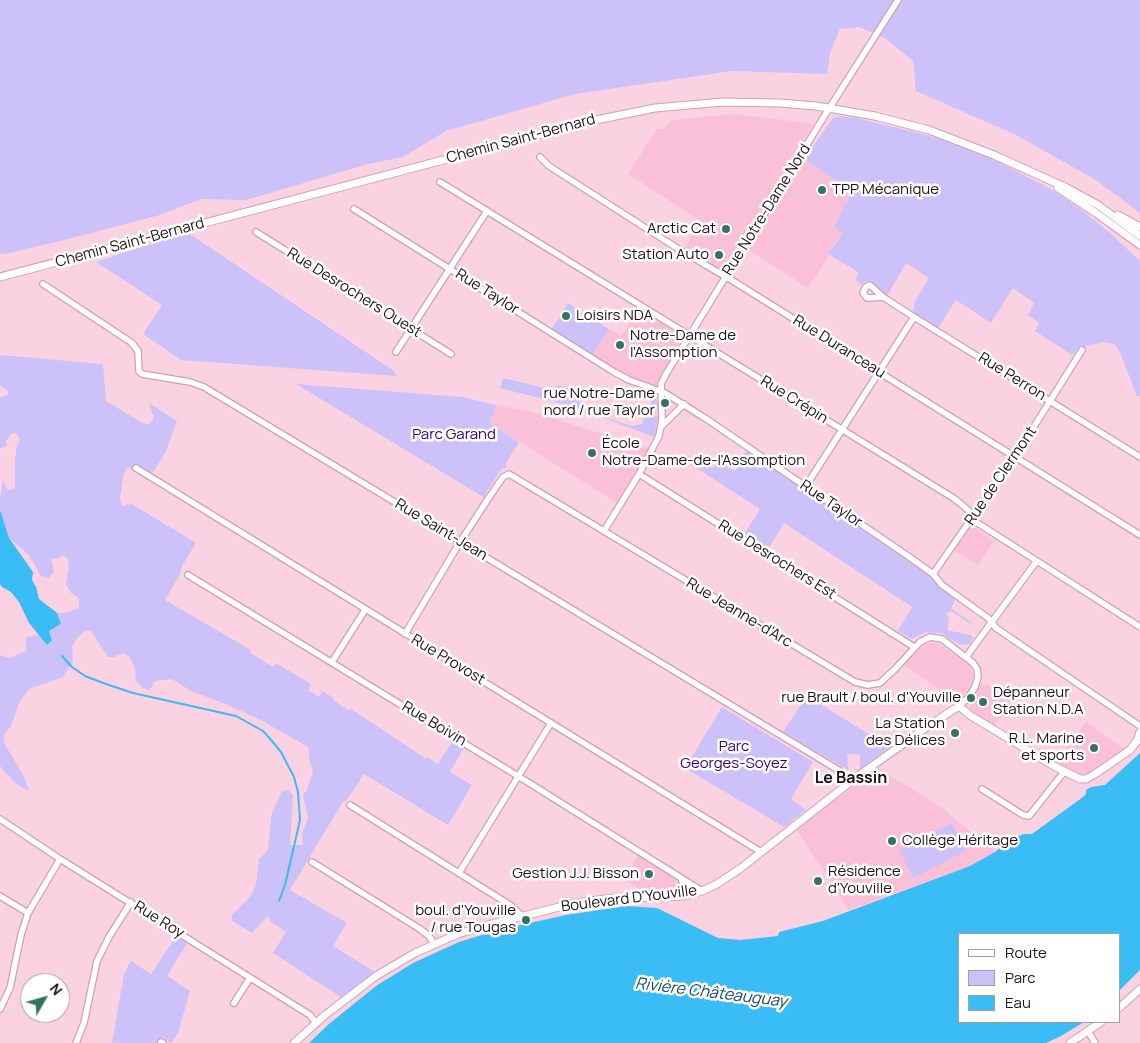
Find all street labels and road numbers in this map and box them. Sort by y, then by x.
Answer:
street label: Chemin Saint-Bernard [445,110,597,168]
street label: Rue Notre-Dame Nord [719,141,815,279]
street label: Chemin Saint-Bernard [54,214,206,272]
street label: Rue Desrochers Ouest [283,244,425,342]
street label: Rue Taylor [452,265,522,319]
street label: Rue Duranceau [790,311,888,383]
street label: Rue Perron [975,349,1049,405]
street label: Rue Crépin [757,372,831,428]
street label: Rue de Clermont [961,423,1041,529]
street label: Rue Taylor [796,477,866,531]
street label: Rue Saint-Jean [391,495,491,565]
street label: Rue Desrochers Est [715,516,839,604]
street label: Rue Jeanne-d'Arc [683,574,795,652]
street label: Rue Provost [408,631,488,689]
street label: Rue Boivin [399,698,469,750]
street label: Boulevard D'Youville [560,882,698,916]
street label: Rue Roy [130,898,188,942]

